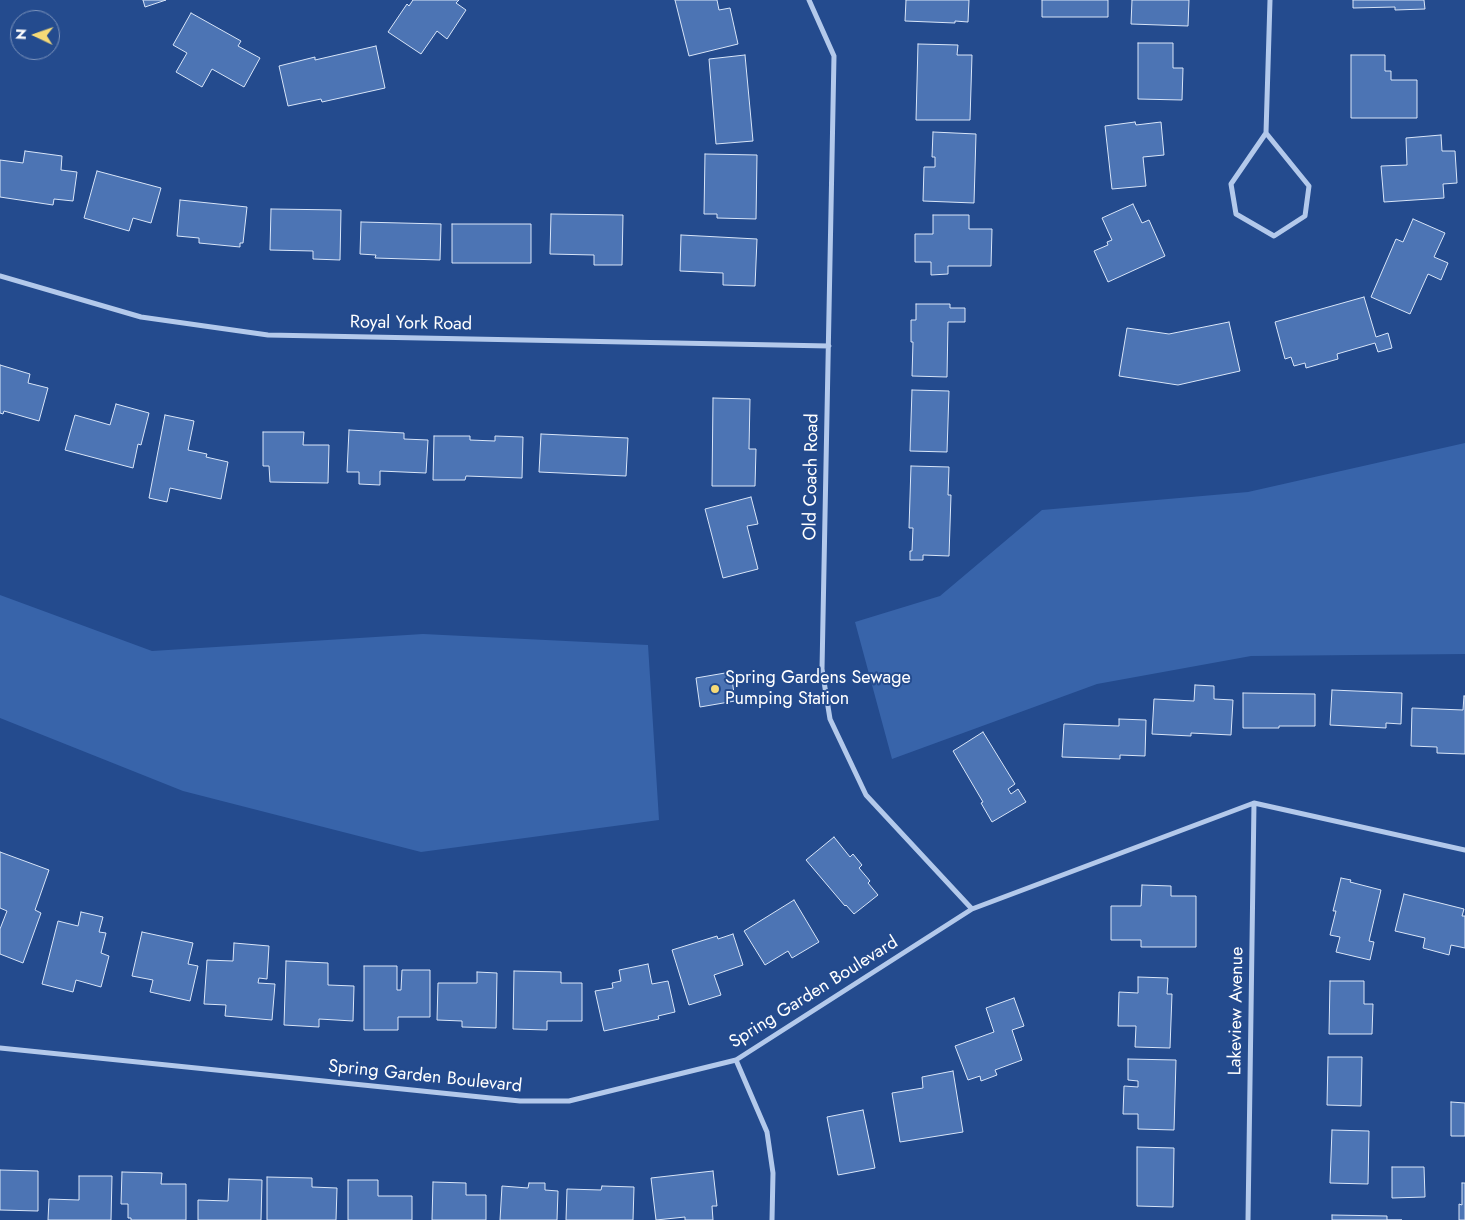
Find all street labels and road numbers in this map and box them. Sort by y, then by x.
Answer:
street label: Royal York Road [350,312,472,336]
street label: Old Coach Road [800,413,824,541]
street label: Spring Garden Boulevard [726,932,902,1054]
street label: Lakeview Avenue [1225,946,1249,1076]
street label: Spring Garden Boulevard [327,1056,523,1098]

